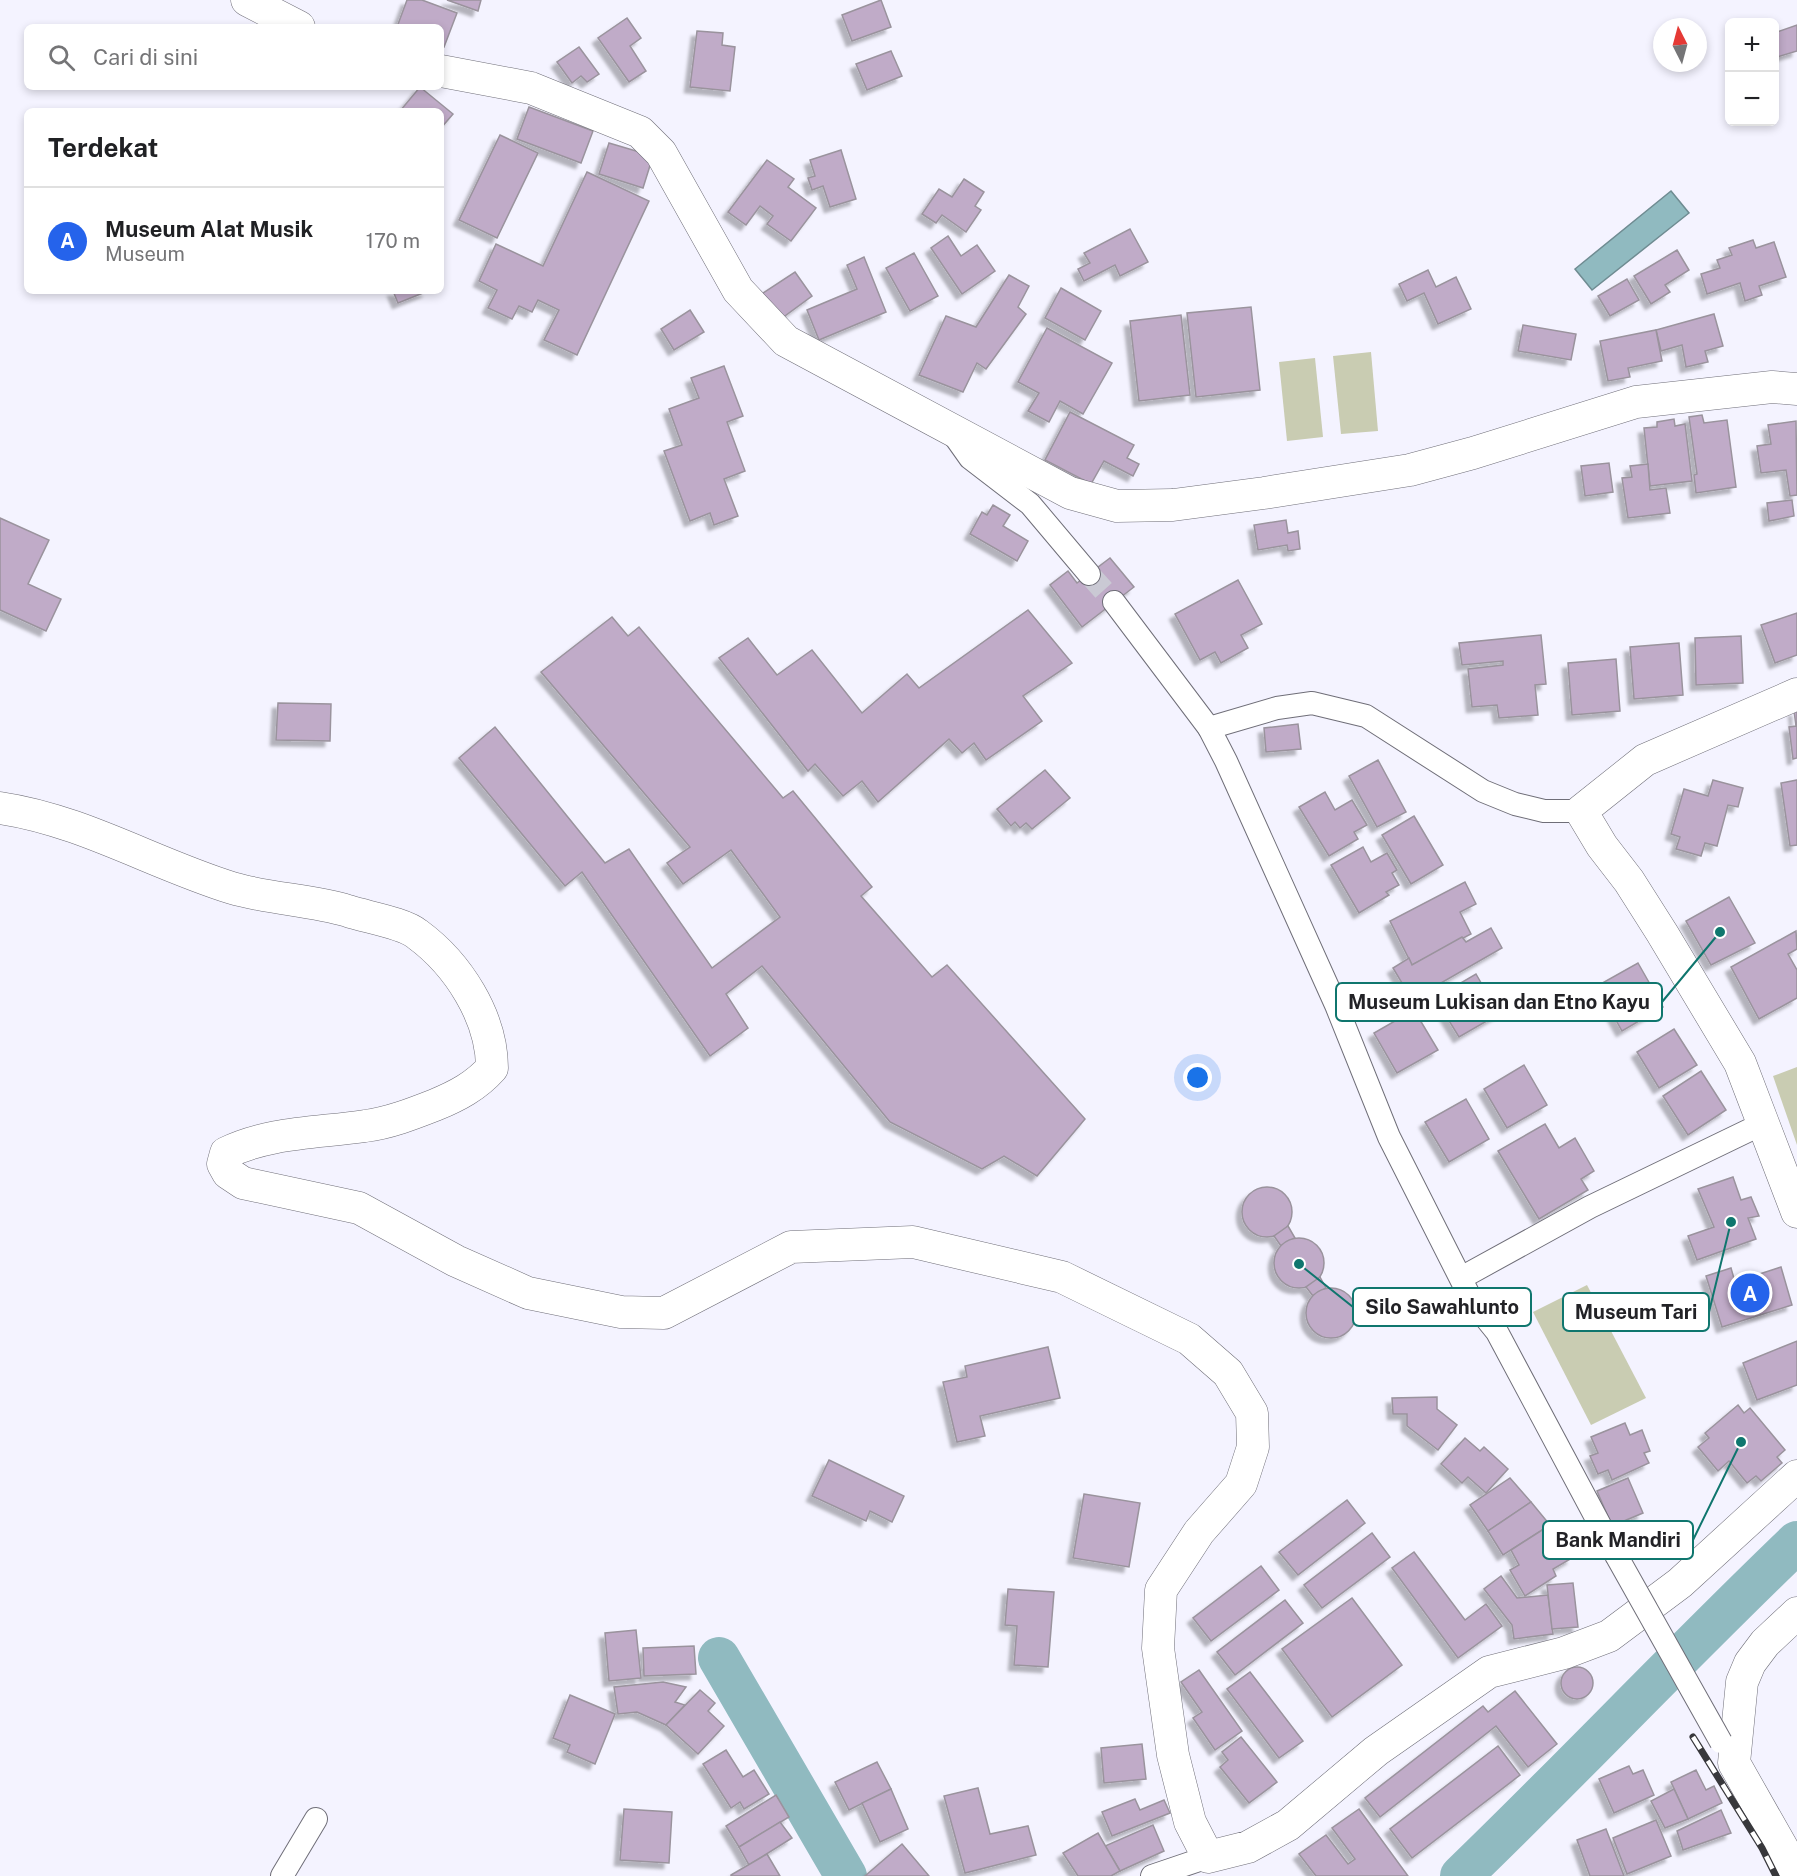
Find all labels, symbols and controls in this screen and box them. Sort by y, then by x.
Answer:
north arrow [1653,18,1707,72]
map controls [1725,18,1779,126]
button: + [1725,18,1779,72]
search box [24,24,444,90]
icon: search [45,41,78,74]
text: Cari di sini [93,44,198,70]
button: − [1725,72,1779,126]
text: Terdekat [48,132,158,163]
text: Museum Alat Musik [105,216,313,242]
text: A [60,229,75,253]
text: 170 m [366,229,420,253]
text: Museum [105,242,185,266]
callout: Museum Lukisan dan Etno Kayu [1336,983,1662,1021]
text: Museum Lukisan dan Etno Kayu [1348,990,1650,1014]
your location [1183,1063,1212,1092]
pin: A [1730,1270,1770,1316]
callout: Silo Sawahlunto [1353,1288,1531,1326]
callout: Museum Tari [1563,1293,1709,1331]
text: Silo Sawahlunto [1365,1295,1519,1319]
text: Museum Tari [1575,1300,1697,1324]
callout: Bank Mandiri [1543,1521,1693,1559]
text: Bank Mandiri [1555,1528,1681,1552]

